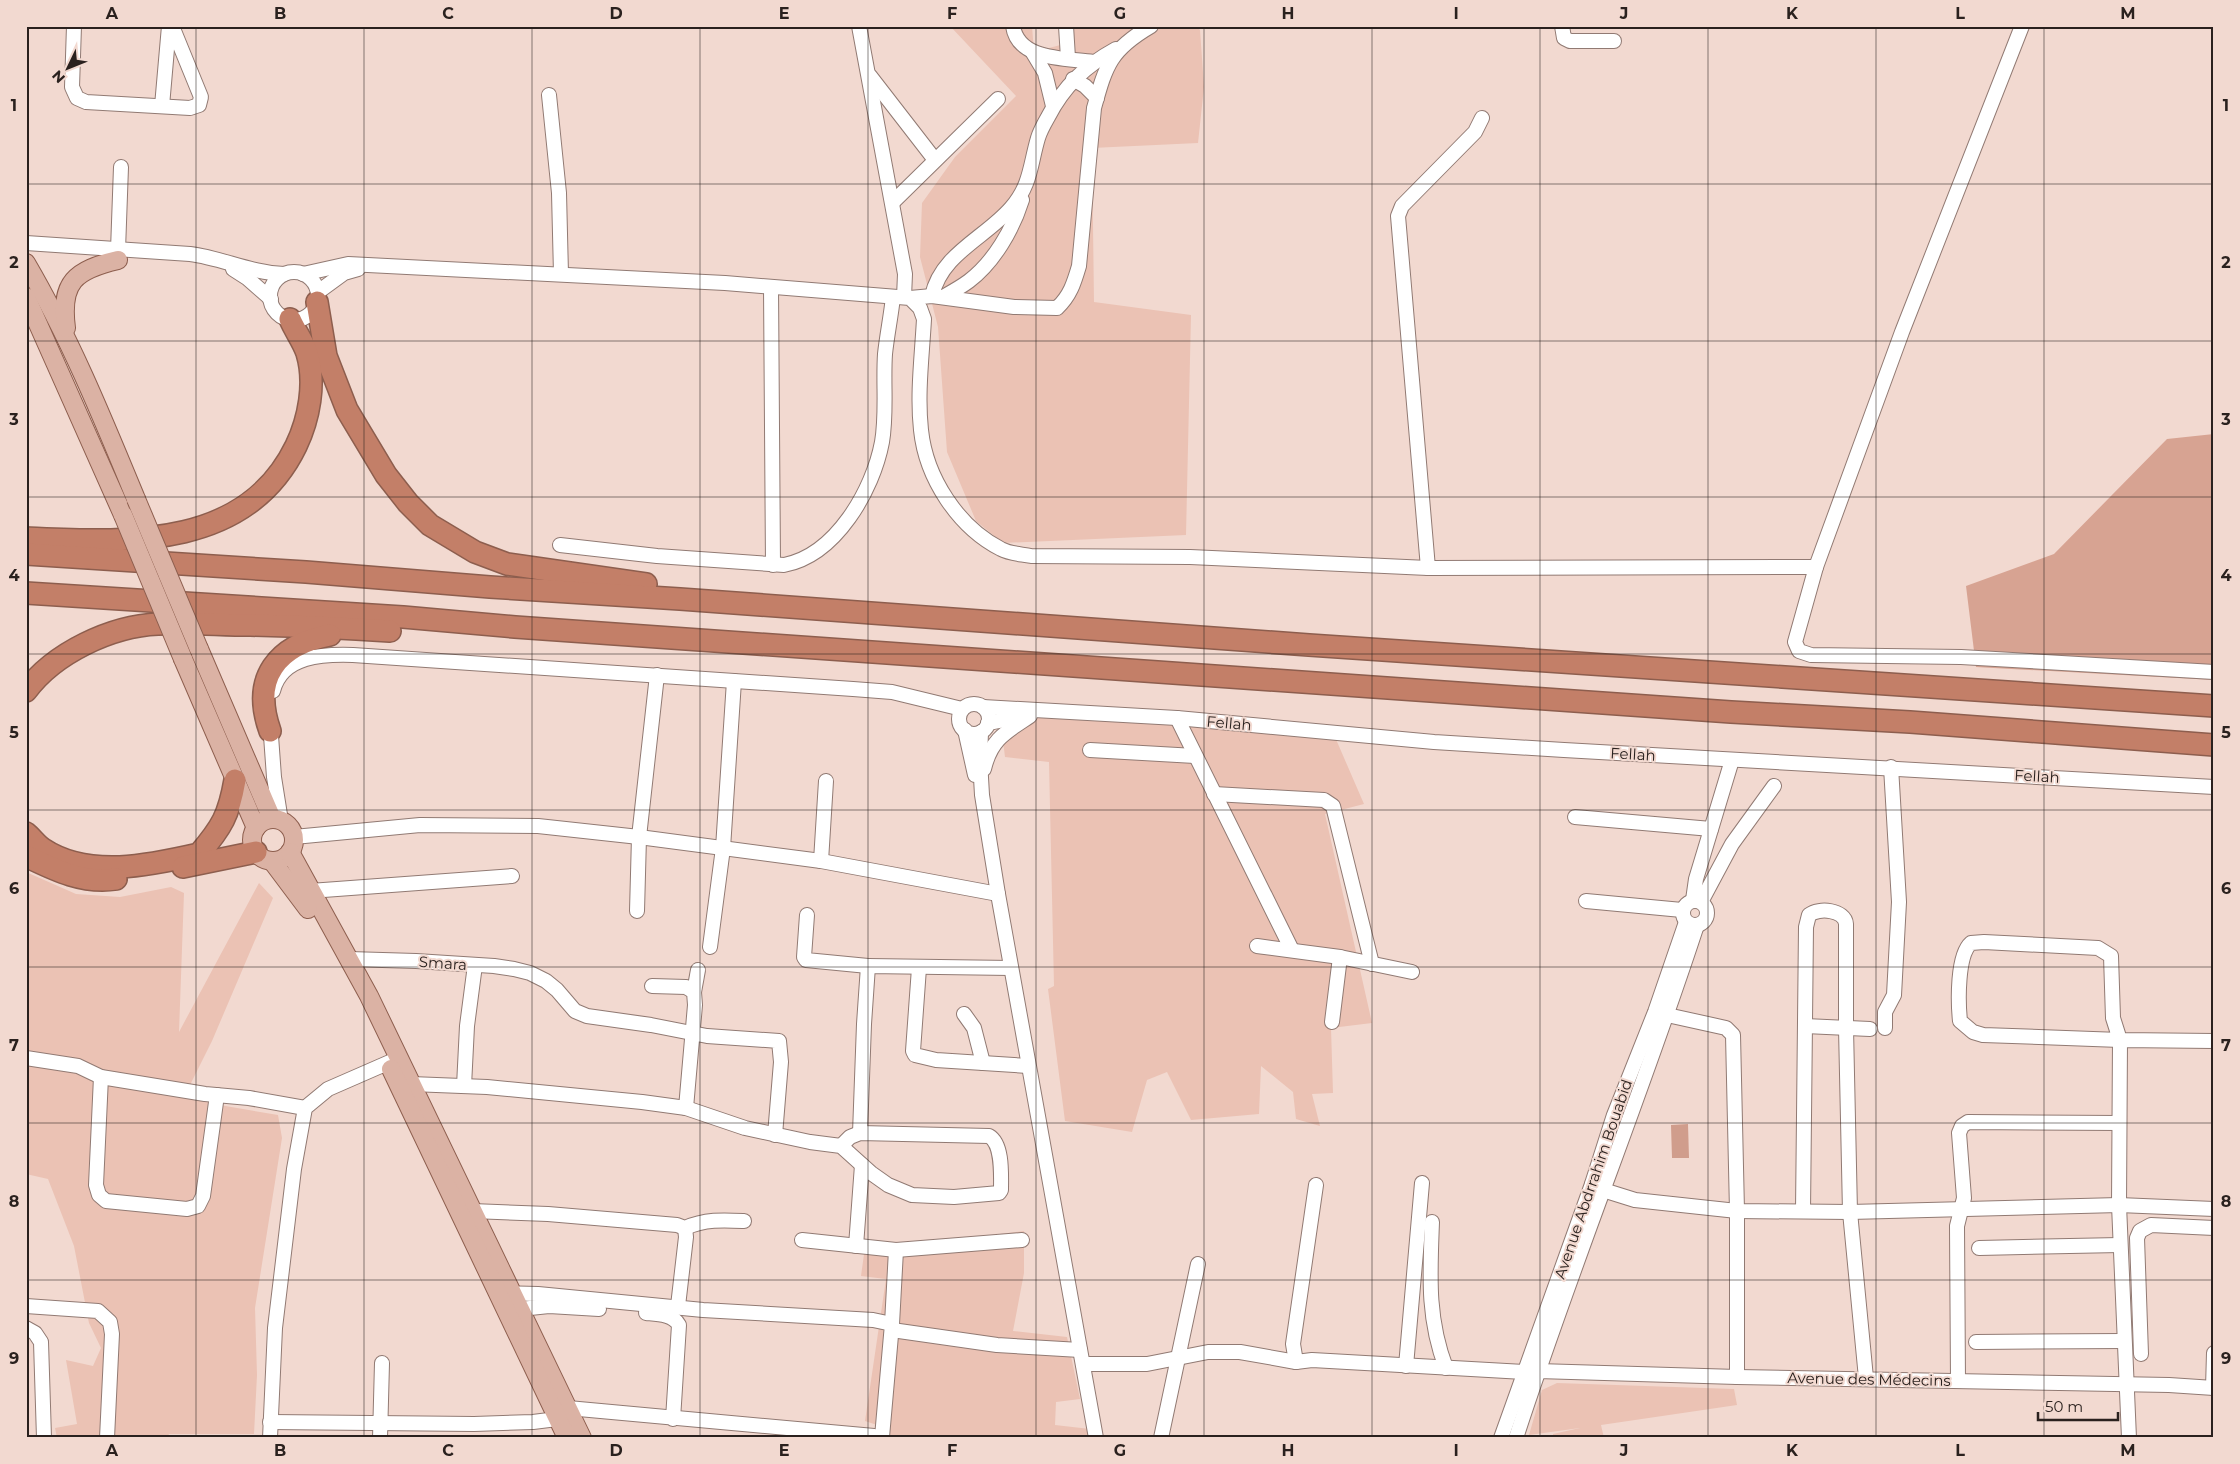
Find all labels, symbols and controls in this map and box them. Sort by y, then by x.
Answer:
text: A [105,4,119,23]
text: B [274,4,286,23]
text: C [442,4,454,23]
text: D [609,4,623,23]
text: E [779,4,789,23]
text: F [947,4,957,23]
text: G [1114,4,1126,23]
text: H [1282,4,1294,23]
text: I [1453,4,1459,23]
text: J [1619,4,1628,23]
text: K [1786,4,1799,23]
text: L [1955,4,1965,23]
text: M [2120,4,2136,23]
north arrow [42,42,92,92]
text: N [48,67,69,87]
text: 1 [11,96,17,115]
text: 1 [2223,96,2229,115]
text: 2 [9,253,19,272]
text: 2 [2221,253,2231,272]
text: 3 [8,410,19,429]
text: 3 [2220,410,2231,429]
text: 4 [8,566,20,585]
text: 4 [2220,566,2232,585]
street label: Fellah [1206,712,1252,734]
text: 5 [9,723,19,742]
text: 5 [2221,723,2231,742]
street label: Fellah [1610,743,1656,765]
street label: Fellah [2014,765,2060,787]
text: 6 [9,879,19,898]
text: 6 [2221,879,2231,898]
street label: Smara [418,952,468,974]
text: 7 [9,1036,19,1055]
text: 7 [2221,1036,2231,1055]
street label: Avenue Abdrrahim Bouabid [1550,1077,1636,1281]
text: 8 [9,1192,19,1211]
text: 8 [2221,1192,2231,1211]
text: 9 [9,1349,19,1368]
text: 9 [2221,1349,2231,1368]
street label: Avenue des Médecins [1787,1368,1951,1390]
scale bar [2038,1389,2118,1421]
text: 50 m [2045,1397,2083,1416]
text: A [105,1441,119,1460]
text: B [274,1441,286,1460]
text: C [442,1441,454,1460]
text: D [609,1441,623,1460]
text: E [779,1441,789,1460]
text: F [947,1441,957,1460]
text: G [1114,1441,1126,1460]
text: H [1282,1441,1294,1460]
text: I [1453,1441,1459,1460]
text: J [1619,1441,1628,1460]
text: K [1786,1441,1799,1460]
text: L [1955,1441,1965,1460]
text: M [2120,1441,2136,1460]

